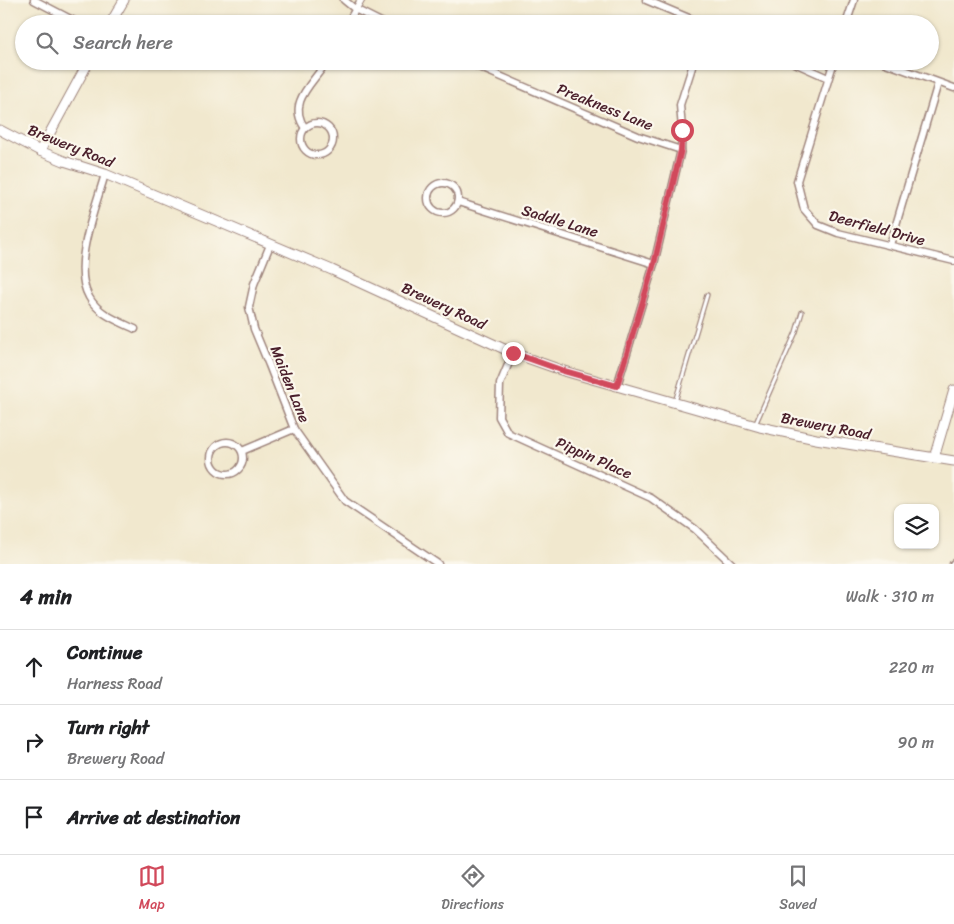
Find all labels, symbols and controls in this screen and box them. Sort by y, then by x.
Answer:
search box [15,15,939,70]
text: Search here [73,26,173,59]
icon: search [33,29,61,57]
street label: Preakness Lane [553,76,657,138]
street label: Brewery Road [24,117,119,176]
route start [671,119,694,142]
street label: Saddle Lane [518,197,602,245]
street label: Deerfield Drive [826,203,928,253]
street label: Brewery Road [397,275,492,338]
street label: Maiden Lane [263,341,317,427]
route end [502,342,525,365]
street label: Brewery Road [779,405,874,448]
street label: Pippin Place [552,430,637,487]
map controls [894,504,939,549]
button: layers [894,504,939,549]
text: 4 min [20,578,72,616]
text: Walk · 310 m [846,582,934,611]
text: Continue [67,636,143,669]
icon: ahead [20,653,48,681]
text: 220 m [889,653,934,682]
text: Harness Road [67,669,162,698]
text: Turn right [67,711,149,744]
icon: right [20,728,48,756]
text: 90 m [898,728,934,757]
text: Brewery Road [67,744,164,773]
text: Arrive at destination [67,801,240,834]
icon: arrive [20,803,48,831]
tab: Map [138,862,166,917]
tab: Directions [441,862,504,917]
tab: Saved [779,862,816,917]

